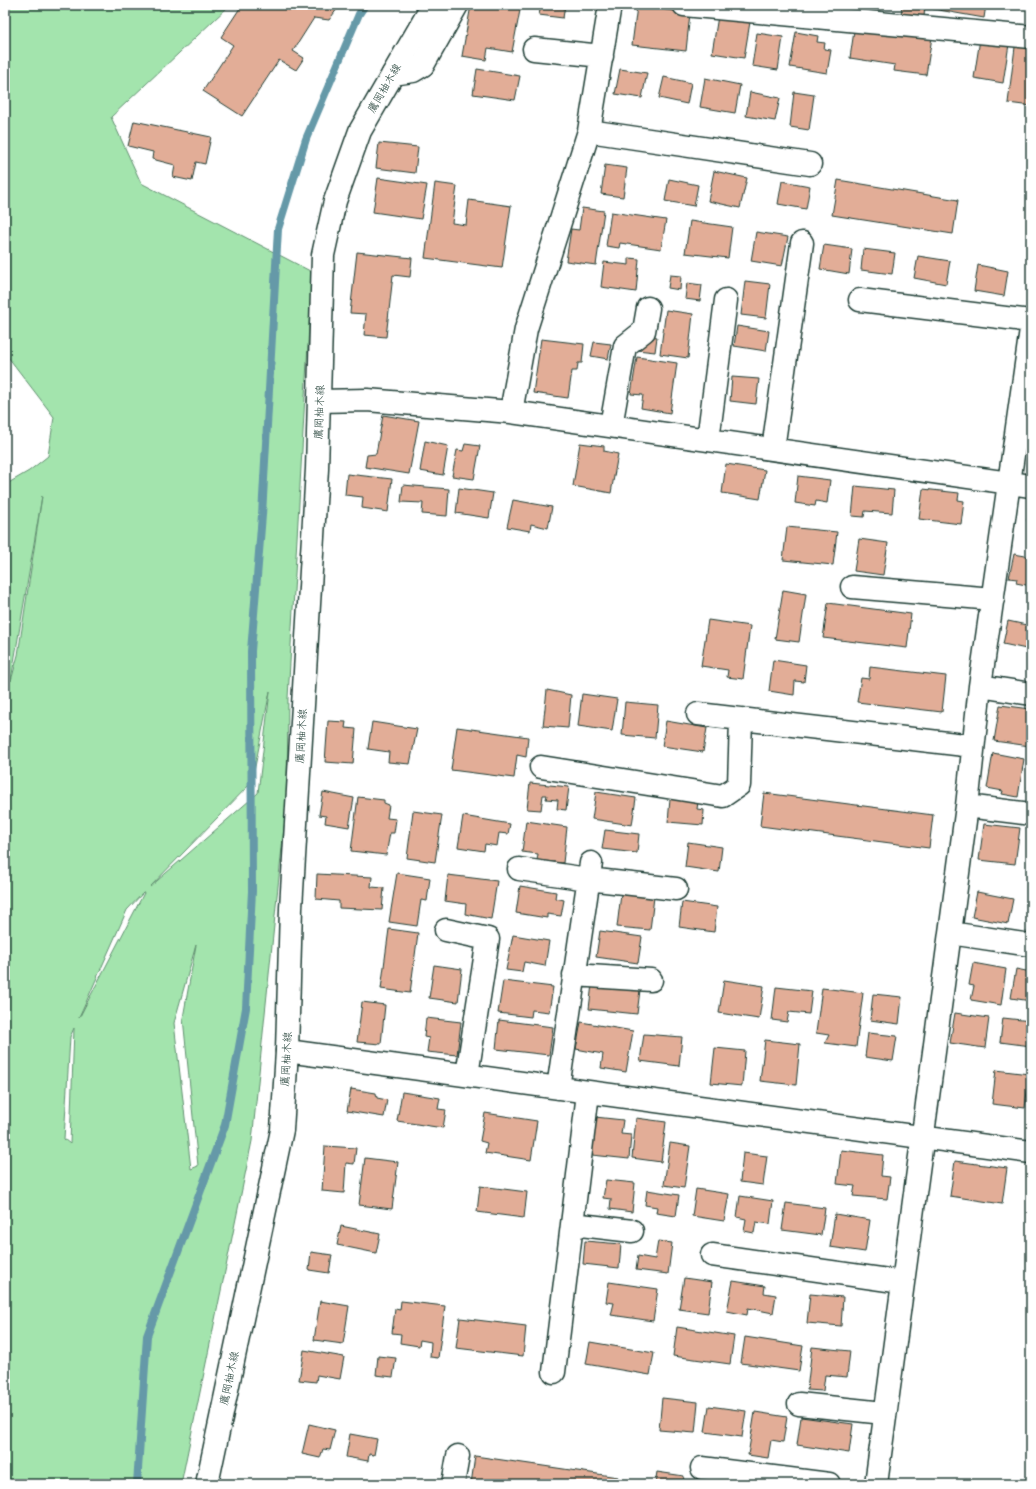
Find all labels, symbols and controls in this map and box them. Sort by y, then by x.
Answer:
street label: 鷹岡柚木線 [364,61,405,116]
street label: 鷹岡柚木線 [311,384,328,440]
street label: 鷹岡柚木線 [293,708,310,764]
street label: 鷹岡柚木線 [278,1031,295,1087]
street label: 鷹岡柚木線 [216,1350,243,1407]

